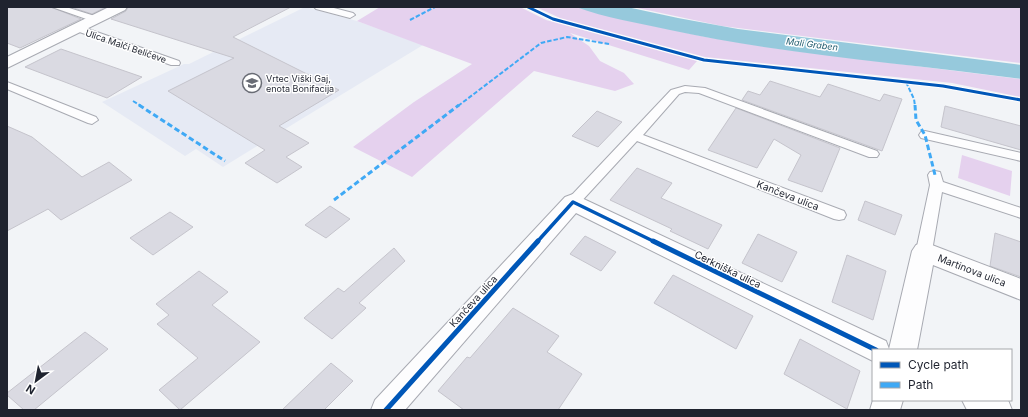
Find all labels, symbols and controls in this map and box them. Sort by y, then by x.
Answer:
street label: Ulica Malči Beličeve [84,27,168,65]
water label: Mali Graben [786,35,838,53]
school or university icon: Vrtec Viški Gaj, enota Bonifacija [241,72,263,94]
place label: Vrtec Viški Gaj, enota Bonifacija [266,73,334,94]
street label: Kančeva ulica [755,178,821,212]
street label: Cerkniška ulica [693,248,763,290]
street label: Martinova ulica [936,251,1008,289]
street label: Kančeva ulica [447,273,499,329]
legend [872,349,1012,401]
text: Cycle path [908,357,969,372]
north arrow [16,361,56,401]
text: Path [908,377,933,392]
text: N [23,381,38,398]

